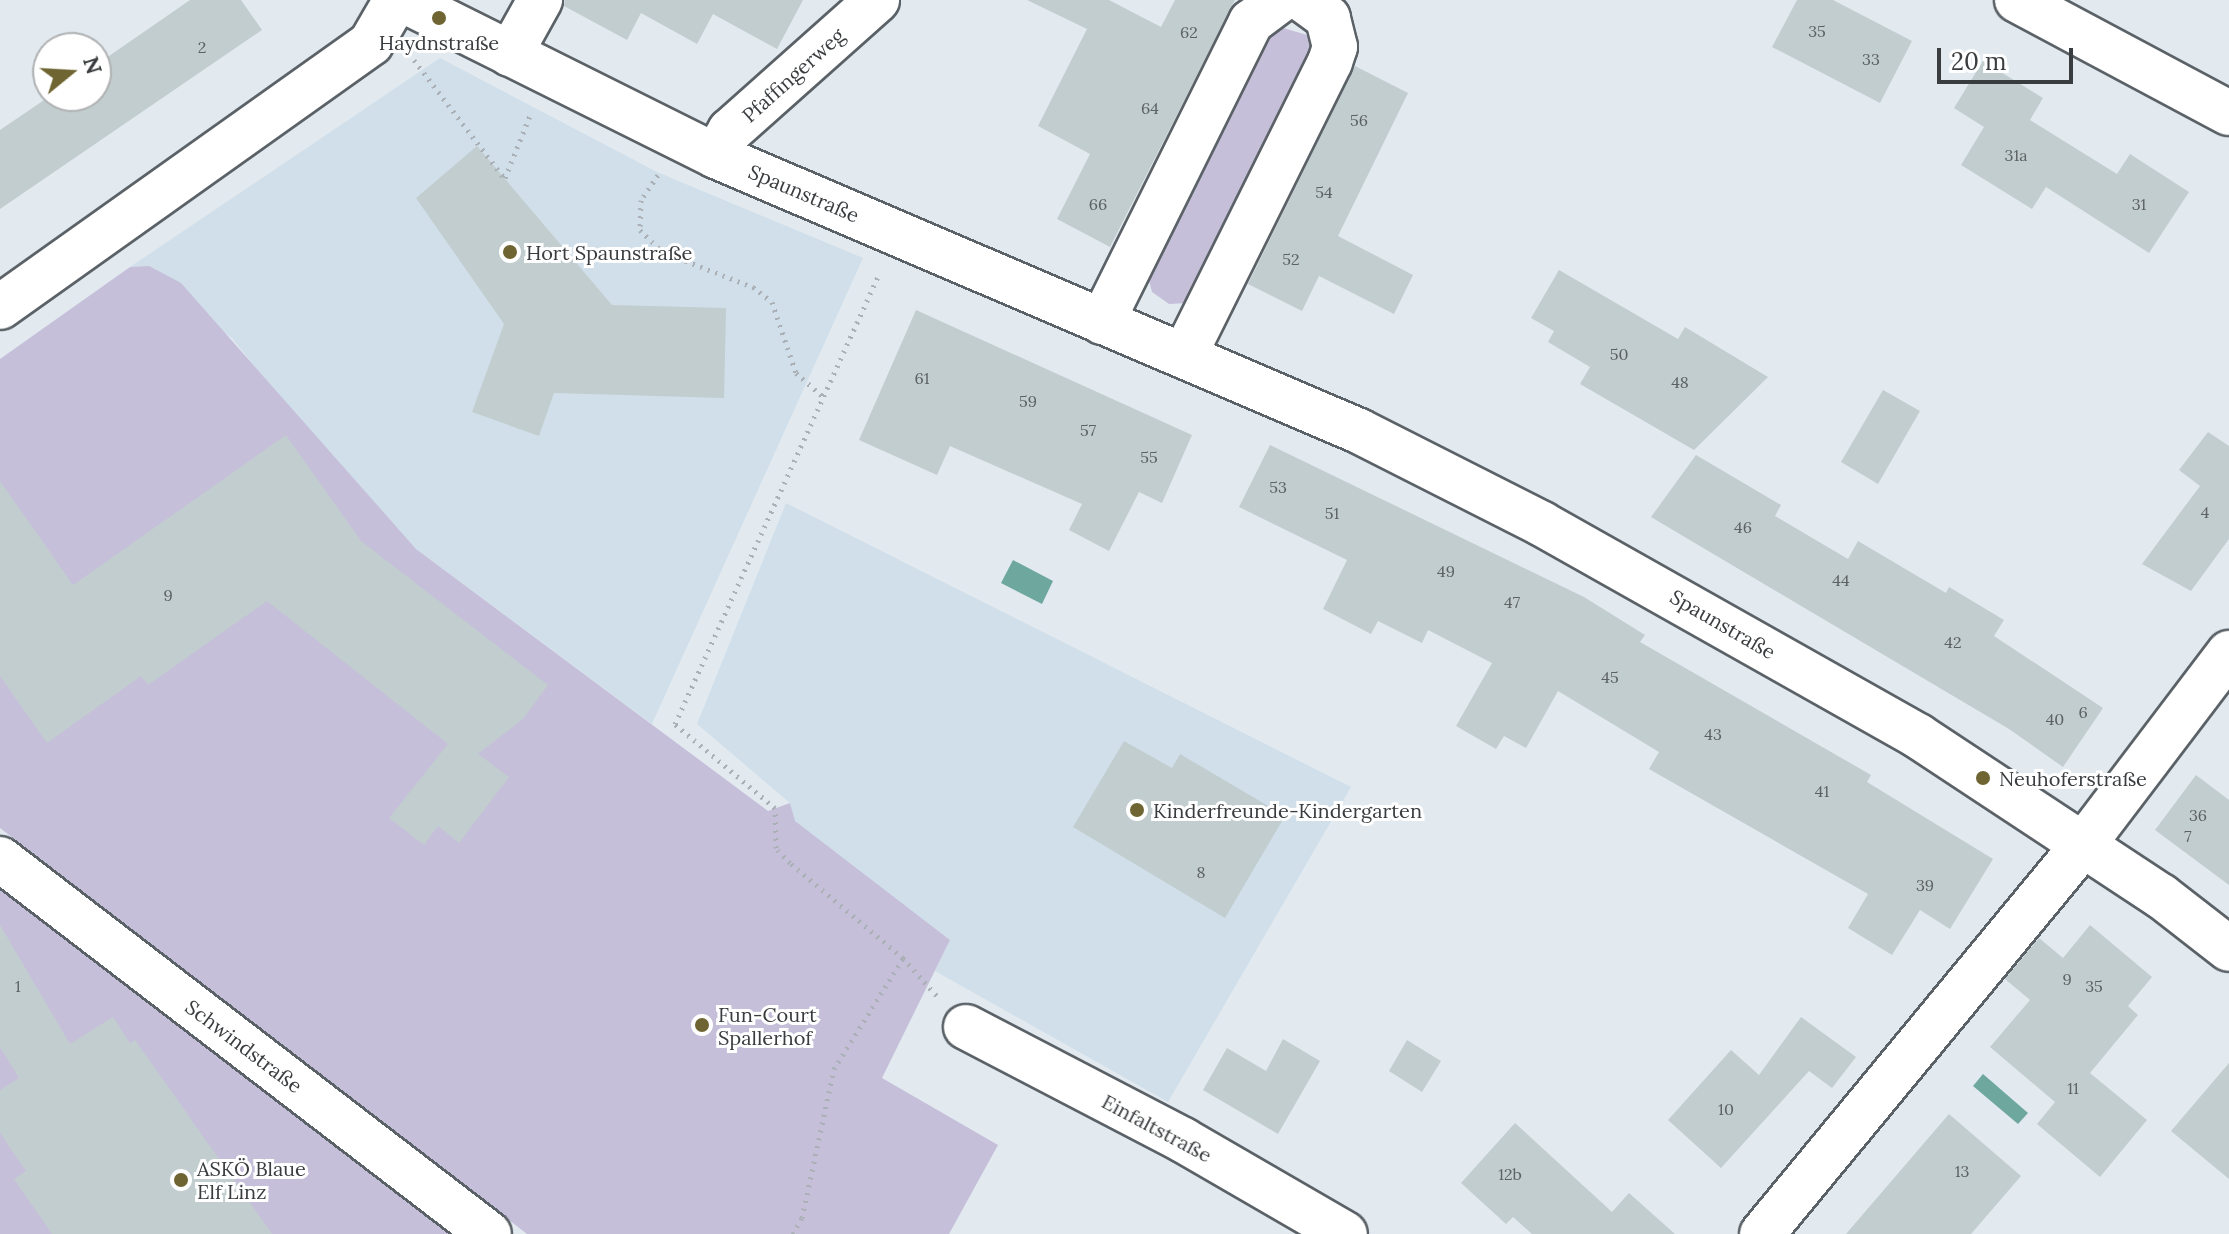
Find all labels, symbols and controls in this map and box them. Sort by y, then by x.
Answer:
marker: Haydnstraße [430,9,448,27]
house number: 35 [1808,21,1826,41]
house number: 62 [1180,22,1198,42]
street label: Pfaffingerweg [737,23,849,127]
place label: Haydnstraße [379,30,499,54]
north arrow [32,32,112,112]
scale bar [1941,32,2077,82]
house number: 2 [198,37,206,57]
text: 20 m [1951,46,2007,77]
house number: 33 [1862,49,1880,69]
text: N [77,53,109,78]
house number: 64 [1141,98,1159,118]
house number: 56 [1350,110,1368,130]
house number: 31a [2005,145,2027,165]
street label: Spaunstraße [745,159,863,227]
house number: 54 [1315,182,1333,202]
house number: 66 [1089,194,1107,214]
house number: 31 [2132,194,2146,214]
place label: Hort Spaunstraße [526,240,692,264]
marker: Hort Spaunstraße [501,243,519,261]
house number: 52 [1282,249,1300,269]
house number: 50 [1610,344,1628,364]
house number: 61 [914,368,930,388]
house number: 48 [1671,372,1689,392]
house number: 59 [1019,391,1037,411]
house number: 57 [1080,420,1096,440]
house number: 55 [1140,447,1158,467]
house number: 53 [1269,477,1287,497]
house number: 4 [2201,502,2209,522]
house number: 51 [1325,503,1339,523]
house number: 46 [1734,517,1752,537]
house number: 49 [1437,561,1455,581]
house number: 44 [1832,570,1850,590]
street label: Spaunstraße [1666,584,1780,664]
house number: 9 [163,585,173,605]
house number: 47 [1504,592,1520,612]
house number: 42 [1944,632,1962,652]
house number: 45 [1601,667,1619,687]
house number: 6 [2078,702,2088,722]
house number: 40 [2046,709,2064,729]
house number: 43 [1704,724,1722,744]
place label: Neuhoferstraße [1999,766,2147,790]
marker: Neuhoferstraße [1974,769,1992,787]
house number: 41 [1815,781,1829,801]
place label: Kinderfreunde-Kindergarten [1153,798,1422,822]
marker: Kinderfreunde-Kindergarten [1128,801,1146,819]
house number: 36 [2189,805,2207,825]
house number: 7 [2184,826,2192,846]
house number: 8 [1197,862,1205,882]
house number: 39 [1916,875,1934,895]
house number: 9 [2062,969,2072,989]
house number: 1 [15,976,21,996]
house number: 35 [2085,976,2103,996]
street label: Schwindstraße [181,994,307,1098]
place label: Fun-Court Spallerhof [718,1002,817,1049]
marker: Fun-Court Spallerhof [693,1016,711,1034]
house number: 11 [2067,1078,2079,1098]
street label: Einfaltstraße [1098,1089,1216,1167]
house number: 10 [1718,1099,1734,1119]
place label: ASKÖ Blaue Elf Linz [197,1156,306,1203]
house number: 13 [1955,1161,1969,1181]
house number: 12b [1498,1164,1522,1184]
marker: ASKÖ Blaue Elf Linz [172,1171,190,1189]

